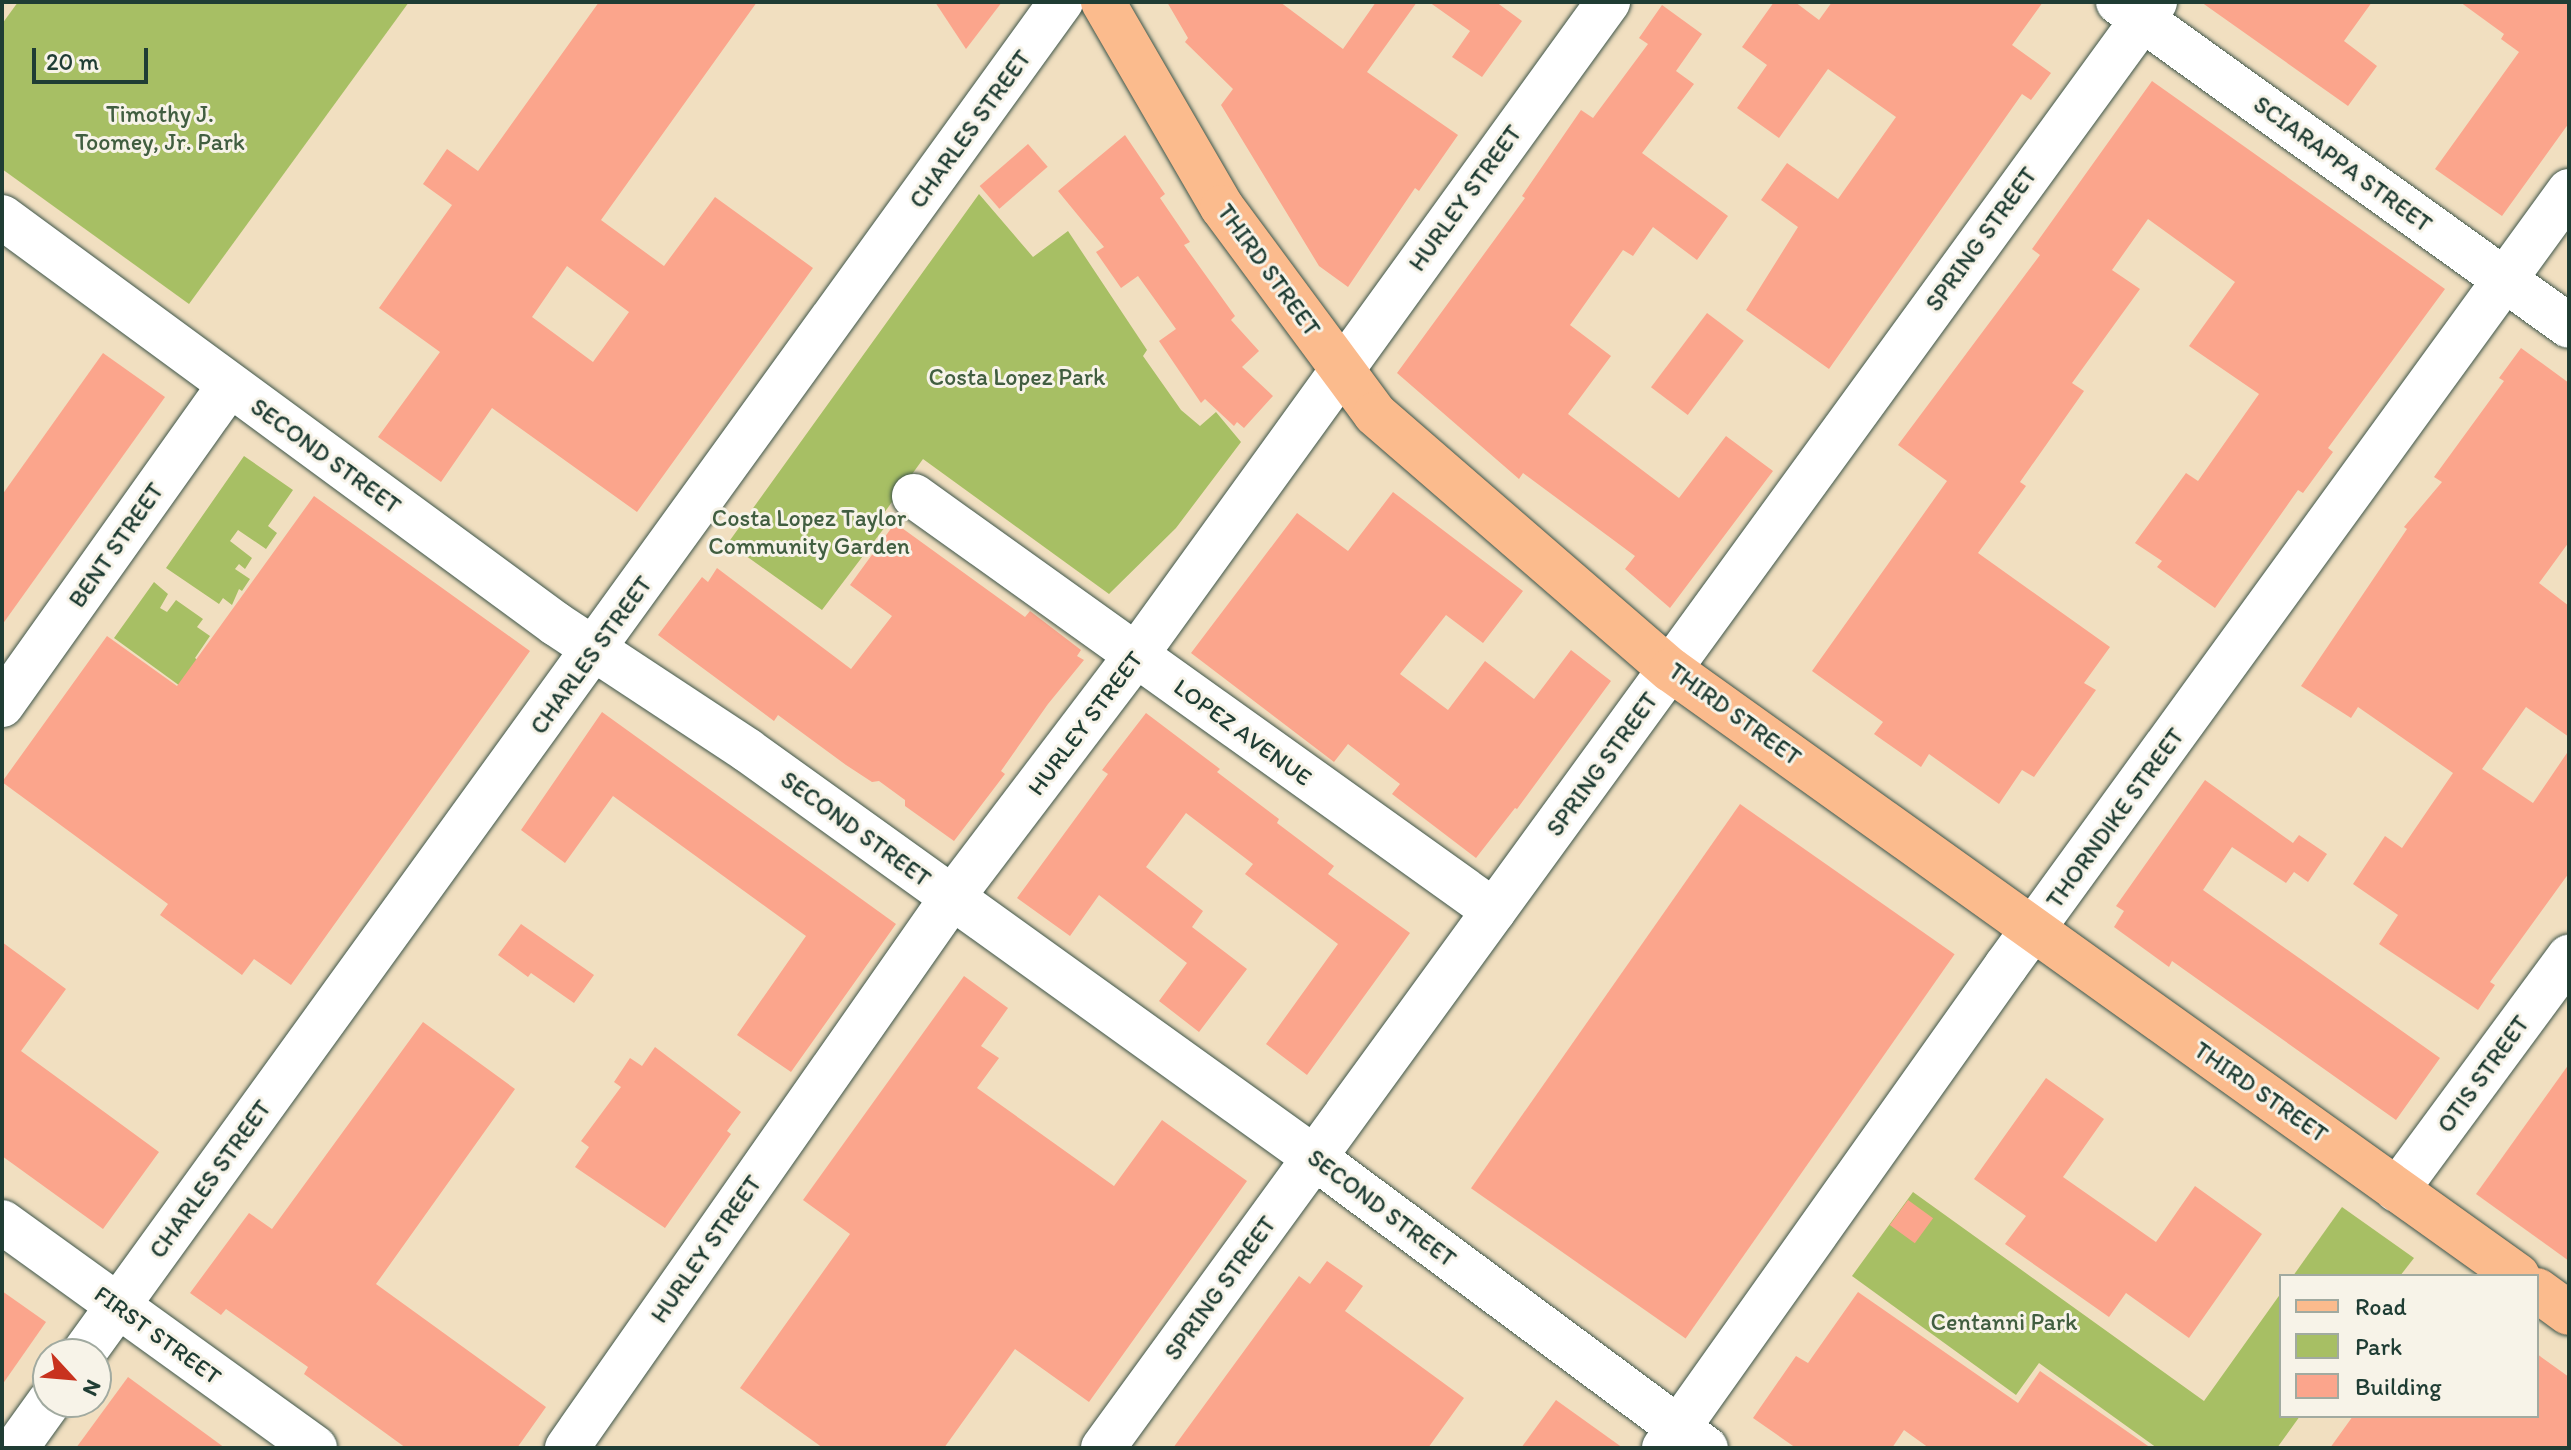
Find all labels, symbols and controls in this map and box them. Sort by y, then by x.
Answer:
scale bar [36,32,152,82]
street label: CHARLES STREET [903,44,1037,214]
text: 20 m [46,47,99,76]
street label: SCIARAPPA STREET [2248,90,2438,238]
park label: Timothy J. Toomey, Jr. Park [75,100,245,156]
street label: HURLEY STREET [1402,119,1528,277]
street label: SPRING STREET [1919,161,2043,317]
street label: THIRD STREET [1211,198,1327,342]
park label: Costa Lopez Park [929,363,1105,391]
street label: SECOND STREET [245,392,407,520]
street label: BENT STREET [62,477,170,613]
park label: Costa Lopez Taylor Community Garden [708,504,910,560]
street label: CHARLES STREET [524,570,658,740]
street label: HURLEY STREET [1021,645,1149,801]
street label: THIRD STREET [1663,656,1807,772]
street label: LOPEZ AVENUE [1169,672,1317,792]
street label: SPRING STREET [1540,686,1664,842]
street label: THORNDIKE STREET [2040,722,2190,914]
street label: SECOND STREET [775,765,937,893]
street label: OTIS STREET [2431,1010,2535,1138]
street label: THIRD STREET [2188,1035,2334,1149]
street label: CHARLES STREET [143,1094,277,1264]
street label: SECOND STREET [1302,1143,1462,1273]
street label: HURLEY STREET [644,1170,768,1328]
street label: SPRING STREET [1158,1210,1282,1366]
legend [2279,1274,2539,1418]
street label: FIRST STREET [89,1279,227,1391]
text: Road [2355,1292,2407,1321]
park label: Centanni Park [1930,1308,2078,1336]
text: Park [2355,1332,2402,1361]
north arrow [32,1338,112,1418]
text: Building [2355,1372,2442,1401]
text: N [77,1375,108,1400]

